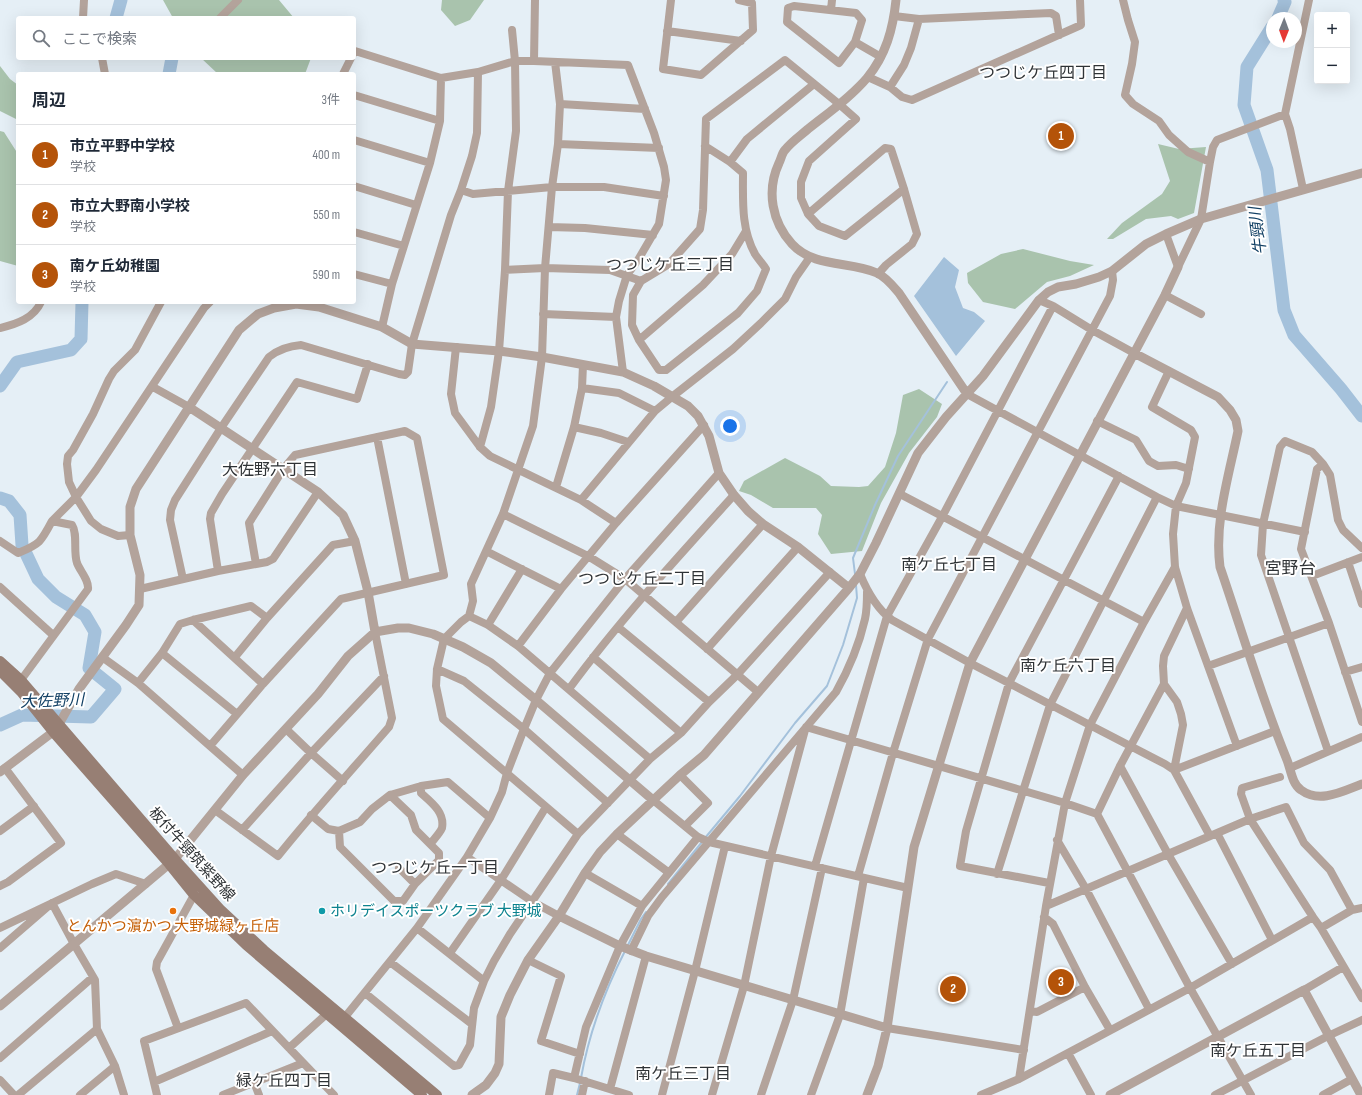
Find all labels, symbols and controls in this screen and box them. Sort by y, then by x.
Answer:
north arrow [1266,12,1302,48]
map controls [1314,12,1350,84]
button: + [1314,12,1350,48]
search box [16,16,356,60]
icon: search [30,27,52,49]
text: ここで検索 [62,30,137,49]
button: − [1314,48,1350,84]
district label: つつじケ丘四丁目 [979,64,1107,83]
text: 周辺 [32,91,66,111]
text: 3件 [322,92,340,108]
pin: 1 [1048,121,1074,151]
text: 市立平野中学校 [70,137,175,156]
text: 1 [42,147,48,163]
text: 400 m [313,147,340,163]
text: 学校 [70,159,96,175]
text: 市立大野南小学校 [70,197,190,216]
water label: 牛頸川 [1246,204,1271,256]
text: 2 [42,207,48,223]
text: 550 m [313,207,340,223]
text: 学校 [70,219,96,235]
district label: つつじケ丘三丁目 [606,256,734,275]
text: 南ケ丘幼稚園 [70,257,160,276]
text: 3 [42,267,48,283]
text: 590 m [313,267,340,283]
text: 学校 [70,279,96,295]
your location [720,416,740,436]
district label: 大佐野六丁目 [222,461,318,480]
district label: 南ケ丘七丁目 [901,556,997,575]
district label: 宮野台 [1265,559,1316,579]
district label: つつじケ丘二丁目 [578,570,706,589]
district label: 南ケ丘六丁目 [1020,657,1116,676]
water label: 大佐野川 [20,691,86,712]
street label: 板付牛頸筑紫野線 [144,803,239,905]
district label: つつじケ丘一丁目 [371,859,499,878]
place label: ホリデイスポーツクラブ 大野城 [330,902,542,921]
marker: とんかつ濵かつ 大野城緑ヶ丘店 [168,906,178,916]
marker: ホリデイスポーツクラブ 大野城 [317,906,327,916]
place label: とんかつ濵かつ 大野城緑ヶ丘店 [67,917,279,936]
pin: 3 [1048,967,1074,997]
pin: 2 [940,974,966,1004]
district label: 南ケ丘五丁目 [1210,1042,1306,1061]
district label: 南ケ丘三丁目 [635,1065,731,1084]
district label: 緑ケ丘四丁目 [236,1072,332,1091]

